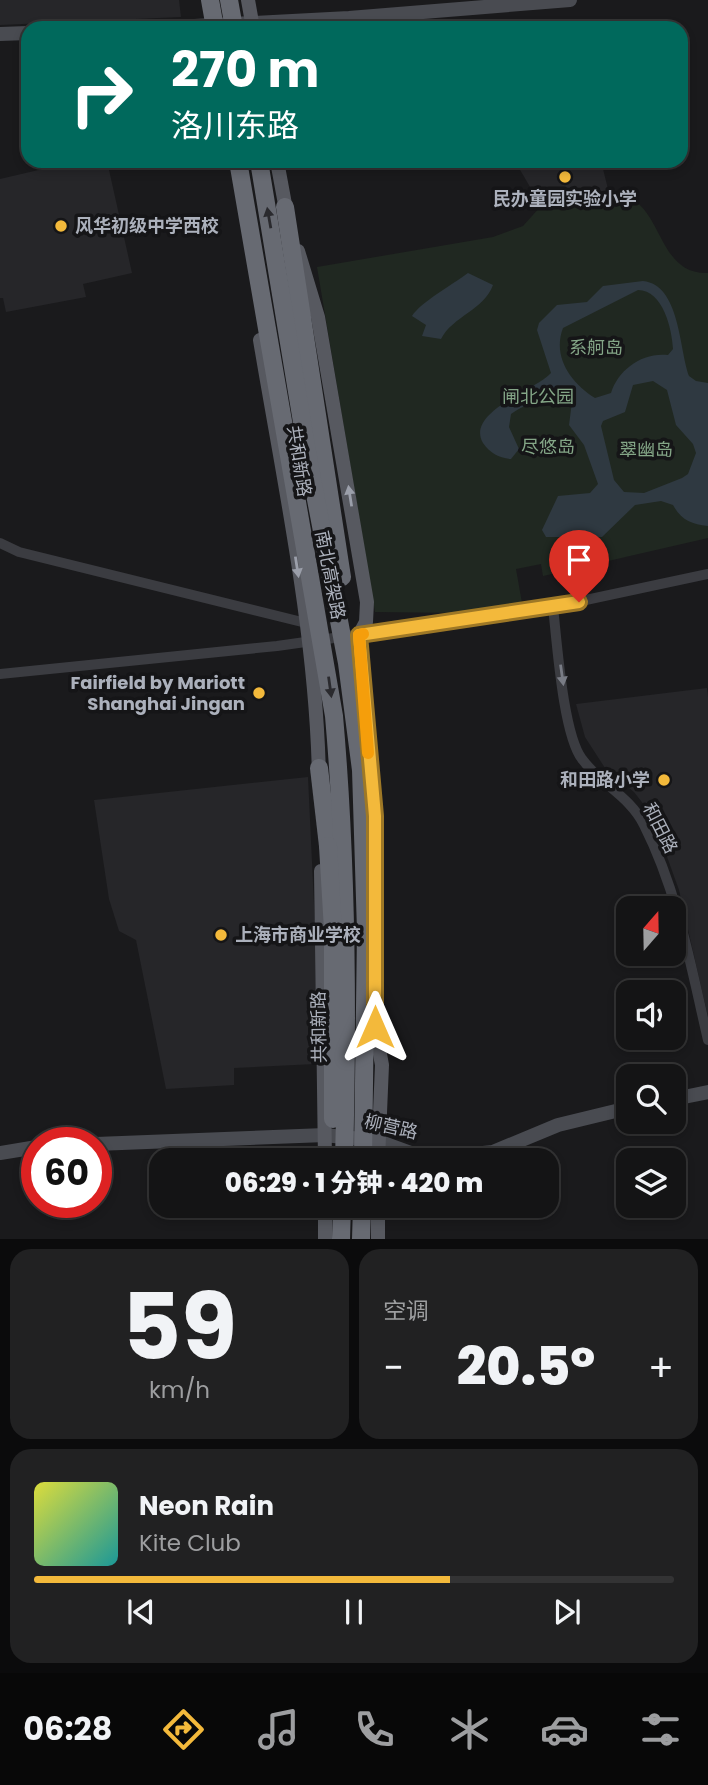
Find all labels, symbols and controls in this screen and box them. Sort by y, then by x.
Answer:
text: 270 m [171,36,319,104]
icon: right [56,49,147,140]
text: 洛川东路 [171,103,299,148]
marker: 民办童园实验小学 [557,169,573,185]
place label: 民办童园实验小学 [493,186,637,211]
one-way arrow [263,207,274,229]
place label: 风华初级中学西校 [75,213,219,238]
marker: 风华初级中学西校 [53,218,69,234]
park label: 系舸岛 [569,335,623,360]
park label: 闸北公园 [502,384,574,409]
street label: 共和新路 [282,423,317,498]
park label: 尽悠岛 [521,434,575,459]
park label: 翠幽岛 [619,437,673,462]
one-way arrow [344,485,355,507]
street label: 南北高架路 [310,528,351,621]
pin [549,530,609,602]
icon: arrive [560,541,598,579]
one-way arrow [292,556,303,578]
one-way arrow [557,664,568,686]
place label: Fairfield by Mariott Shanghai Jingan [70,670,245,716]
one-way arrow [325,676,336,698]
marker: Fairfield by Mariott Shanghai Jingan [251,685,267,701]
place label: 和田路小学 [560,767,650,792]
marker: 和田路小学 [656,772,672,788]
street label: 和田路 [637,798,684,858]
north arrow [616,896,686,966]
map controls [616,896,686,1218]
place label: 上海市商业学校 [235,922,361,947]
marker: 上海市商业学校 [213,927,229,943]
button: sound [616,980,686,1050]
position arrow [338,990,412,1064]
street label: 共和新路 [305,991,332,1063]
button: search [616,1064,686,1134]
street label: 柳营路 [362,1108,420,1145]
speed limit sign: 60 [21,1127,112,1218]
button: layers [616,1148,686,1218]
text: 06:29 · 1 分钟 · 420 m [225,1165,483,1201]
text: 59 [122,1263,237,1391]
text: 空调 [383,1295,429,1327]
text: 20.5° [457,1330,595,1403]
text: − [383,1341,404,1394]
text: + [648,1341,674,1394]
text: km/h [149,1374,210,1406]
text: Neon Rain [139,1488,274,1524]
text: Kite Club [139,1527,241,1559]
icon: previous [122,1593,160,1631]
icon: pause [335,1593,373,1631]
icon: next [548,1593,586,1631]
icon: directions [159,1705,208,1754]
icon: music [254,1705,303,1754]
icon: phone [350,1705,399,1754]
icon: climate [445,1705,494,1754]
icon: car [540,1705,589,1754]
icon: filters [636,1705,685,1754]
text: 06:28 [23,1706,113,1751]

